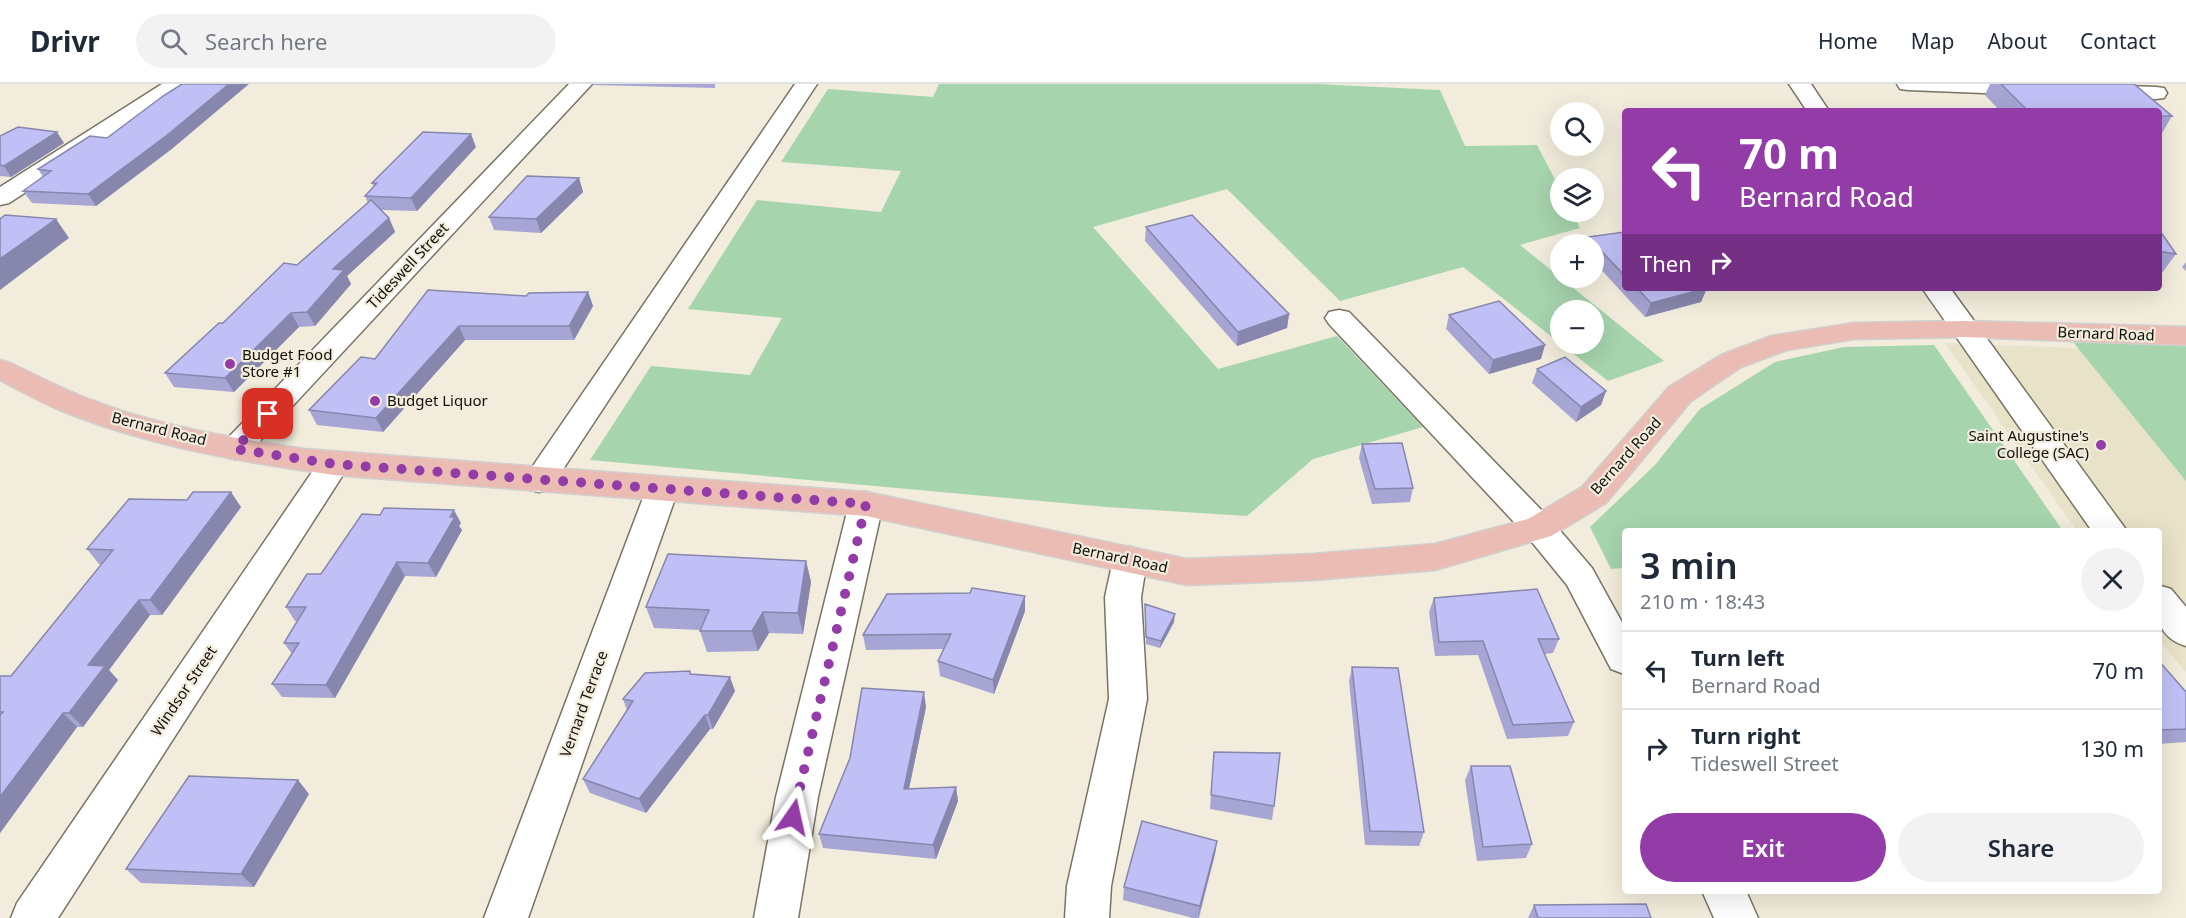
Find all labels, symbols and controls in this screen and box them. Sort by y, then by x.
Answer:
search box [136,14,556,68]
text: Drivr [30,22,100,60]
icon: search [157,25,190,58]
text: Search here [205,26,327,56]
text: Home [1818,27,1878,55]
text: Map [1911,27,1954,55]
text: About [1987,27,2047,55]
text: Contact [2080,27,2156,55]
map controls [1550,102,1604,354]
button: search [1550,102,1604,156]
text: 70 m [1739,124,1839,181]
icon: left [1640,132,1718,210]
button: layers [1550,168,1604,222]
text: Bernard Road [1739,178,1914,215]
street label: Tideswell Street [362,218,453,313]
button: + [1550,234,1604,288]
icon: right [1704,246,1737,279]
text: Then [1640,248,1692,278]
button: − [1550,300,1604,354]
street label: Bernard Road [2057,321,2155,345]
place label: Budget Food Store #1 [242,344,332,381]
marker: Budget Food Store #1 [223,357,237,371]
pin [242,388,293,439]
place label: Budget Liquor [387,390,488,410]
marker: Budget Liquor [368,394,382,408]
icon: arrive [251,397,284,430]
street label: Bernard Road [110,407,209,449]
street label: Bernard Road [1585,413,1665,498]
place label: Saint Augustine's College (SAC) [1968,425,2089,462]
marker: Saint Augustine's College (SAC) [2094,438,2108,452]
street label: Bernard Road [1071,537,1170,577]
text: 3 min [1640,541,1738,590]
button: close [2081,548,2144,611]
text: 210 m · 18:43 [1640,588,1765,615]
street label: Windsor Street [146,641,221,739]
text: Turn left [1691,642,1785,672]
street label: Vernard Terrace [555,648,612,760]
icon: left [1640,654,1673,687]
text: 70 m [2093,655,2144,685]
text: Bernard Road [1691,672,1821,699]
text: Turn right [1691,720,1801,750]
icon: right [1640,732,1673,765]
text: 130 m [2080,733,2144,763]
text: Tideswell Street [1691,750,1839,777]
position arrow [761,785,825,849]
button: Exit [1640,813,1886,882]
button: Share [1898,813,2144,882]

